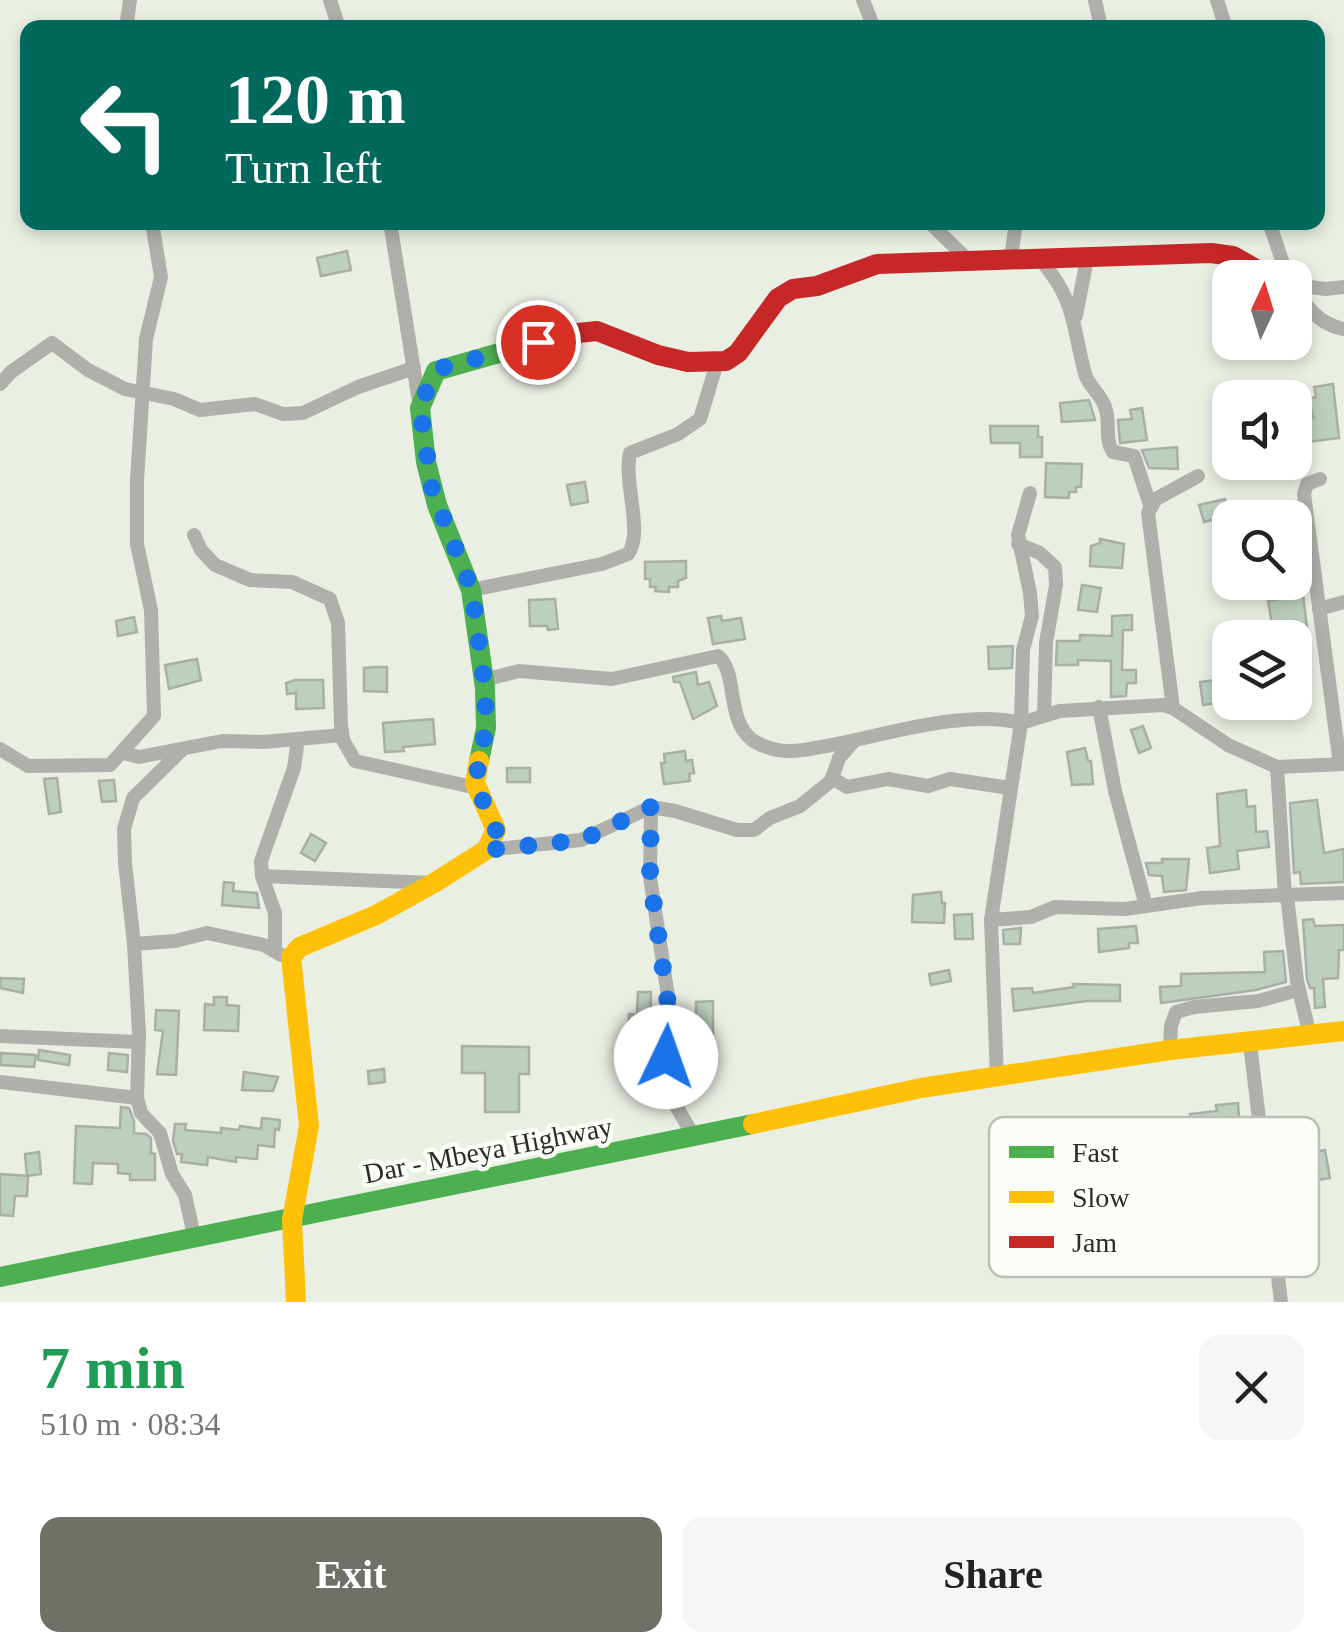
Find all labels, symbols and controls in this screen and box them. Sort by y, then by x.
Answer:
icon: left [60,60,190,190]
text: 120 m [225,61,406,138]
text: Turn left [225,143,382,193]
north arrow [1212,260,1312,360]
map controls [1212,260,1312,720]
pin [496,300,581,385]
icon: arrive [511,315,566,370]
button: sound [1212,380,1312,480]
button: search [1212,500,1312,600]
button: layers [1212,620,1312,720]
position arrow [614,1005,718,1109]
street label: Dar - Mbeya Highway [361,1111,615,1189]
legend [989,1117,1319,1277]
text: Fast [1072,1137,1119,1168]
text: Slow [1072,1182,1130,1213]
text: Jam [1072,1227,1117,1258]
text: 7 min [40,1335,185,1401]
button: close [1199,1335,1304,1440]
text: 510 m · 08:34 [40,1406,220,1442]
button: Exit [40,1517,662,1632]
button: Share [682,1517,1304,1632]

